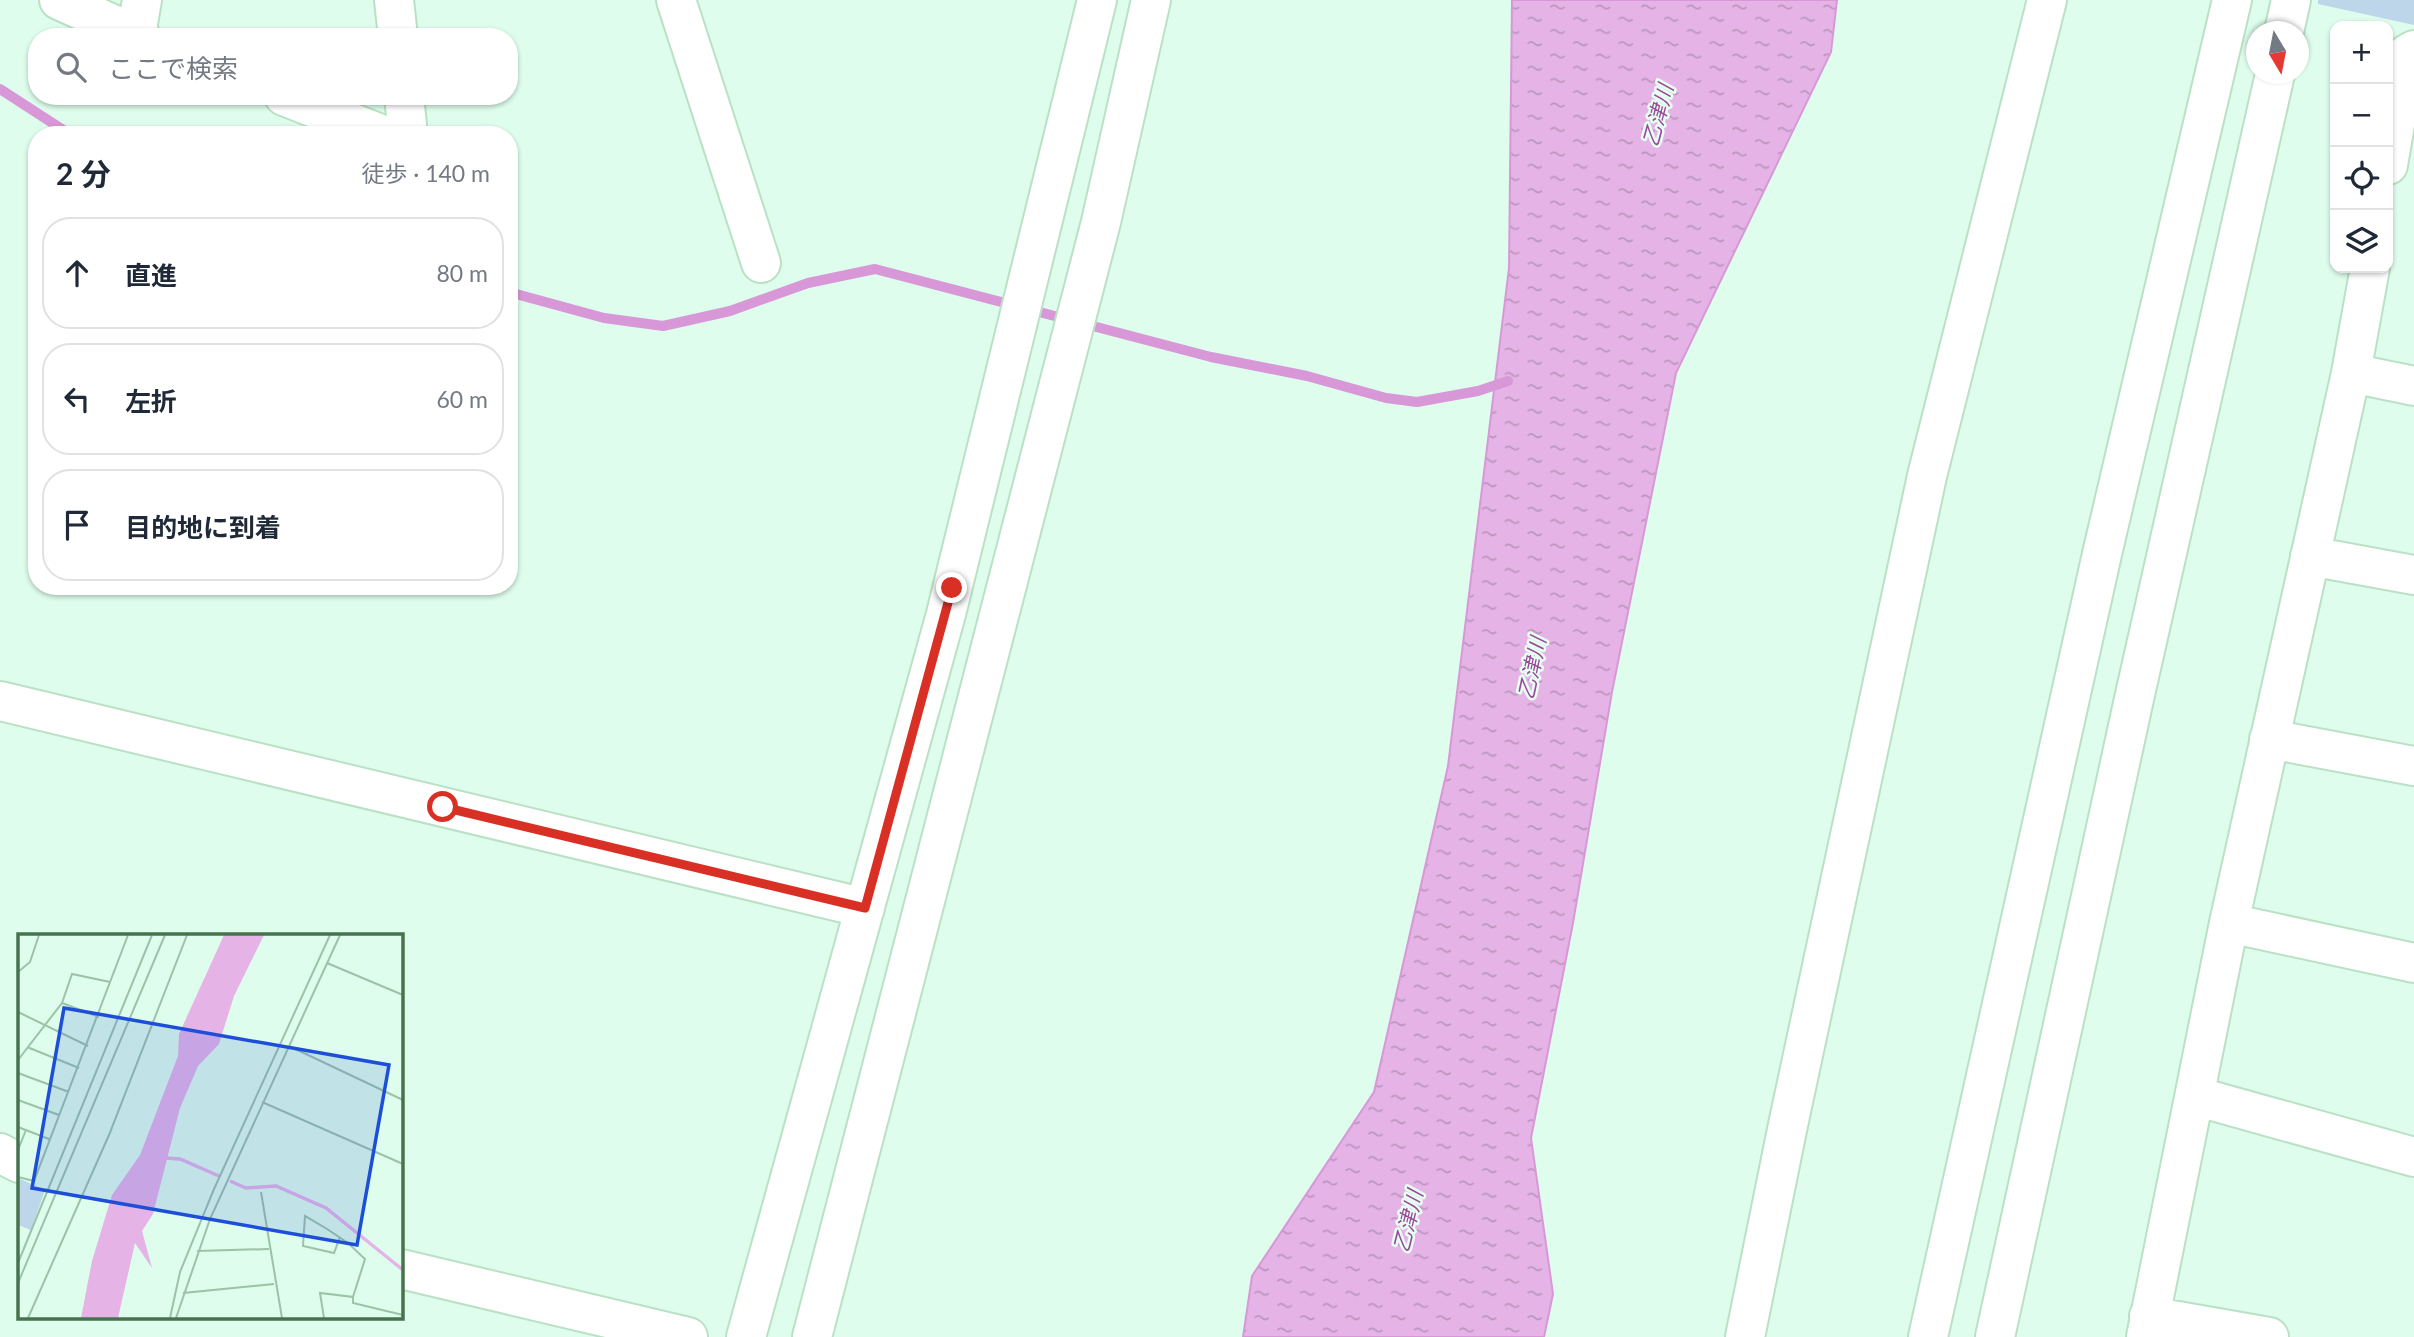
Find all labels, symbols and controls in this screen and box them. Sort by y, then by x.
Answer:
north arrow [2246,21,2309,84]
map controls [2330,21,2393,273]
button: + [2330,21,2393,84]
search box [28,28,518,105]
icon: search [52,48,90,86]
text: ここで検索 [108,52,238,84]
water label: 乙津川 [1637,79,1678,149]
button: − [2330,84,2393,147]
button: locate [2330,147,2393,210]
text: 2 分 [56,155,111,191]
text: 徒歩 · 140 m [361,159,490,187]
button: layers [2330,210,2393,273]
icon: ahead [58,254,96,292]
text: 直進 [125,259,177,291]
text: 80 m [437,259,488,287]
icon: left [58,380,96,418]
text: 左折 [125,385,177,417]
text: 60 m [437,385,488,413]
icon: arrive [58,506,96,544]
text: 目的地に到着 [125,511,281,543]
route end [936,572,967,603]
water label: 乙津川 [1512,633,1550,701]
route start [427,791,458,822]
inset map [18,934,402,1320]
water label: 乙津川 [1387,1185,1427,1255]

